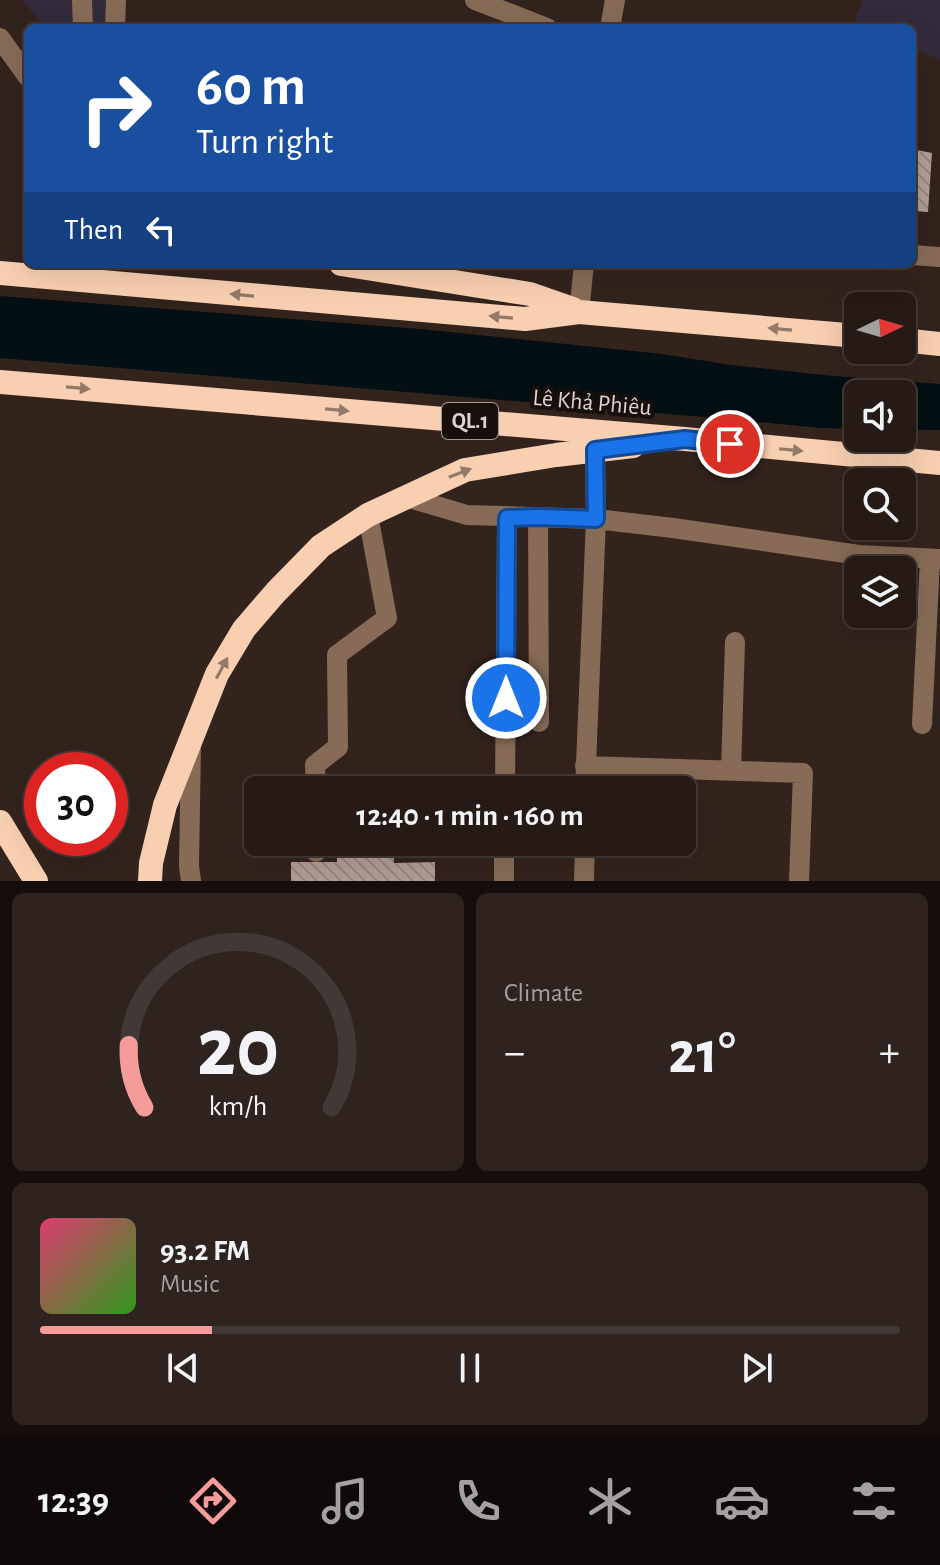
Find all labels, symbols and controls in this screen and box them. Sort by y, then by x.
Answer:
icon: right [64,56,168,160]
text: 60 m [196,59,306,115]
text: Turn right [196,124,333,160]
icon: left [139,208,183,252]
text: Then [64,215,123,245]
one-way arrow [229,288,254,301]
north arrow [844,292,916,364]
map controls [844,292,916,628]
one-way arrow [488,310,513,323]
one-way arrow [767,323,792,336]
button: sound [844,380,916,452]
one-way arrow [66,382,91,395]
street label: Lê Khả Phiêu [531,386,653,420]
road number: QL.1 [442,403,498,439]
one-way arrow [325,404,350,417]
pin [696,410,764,478]
icon: arrive [708,422,752,466]
one-way arrow [779,443,804,456]
one-way arrow [448,466,472,479]
button: search [844,468,916,540]
button: layers [844,556,916,628]
position arrow [464,656,548,740]
one-way arrow [215,657,228,680]
speed limit sign: 30 [24,752,128,856]
text: 12:40 · 1 min · 160 m [356,801,584,831]
text: Climate [504,980,583,1006]
text: 20 [197,1007,279,1091]
text: 21° [668,1024,736,1084]
text: − [504,1031,525,1075]
text: + [879,1031,900,1075]
text: km/h [209,1092,267,1121]
text: 93.2 FM [160,1236,250,1266]
text: Music [160,1271,219,1297]
icon: previous [161,1346,205,1390]
icon: pause [448,1346,492,1390]
icon: next [735,1346,779,1390]
icon: directions [185,1473,241,1529]
icon: music [317,1473,373,1529]
icon: phone [450,1473,506,1529]
icon: climate [582,1473,638,1529]
icon: car [714,1473,770,1529]
icon: filters [846,1473,902,1529]
text: 12:39 [38,1483,109,1519]

